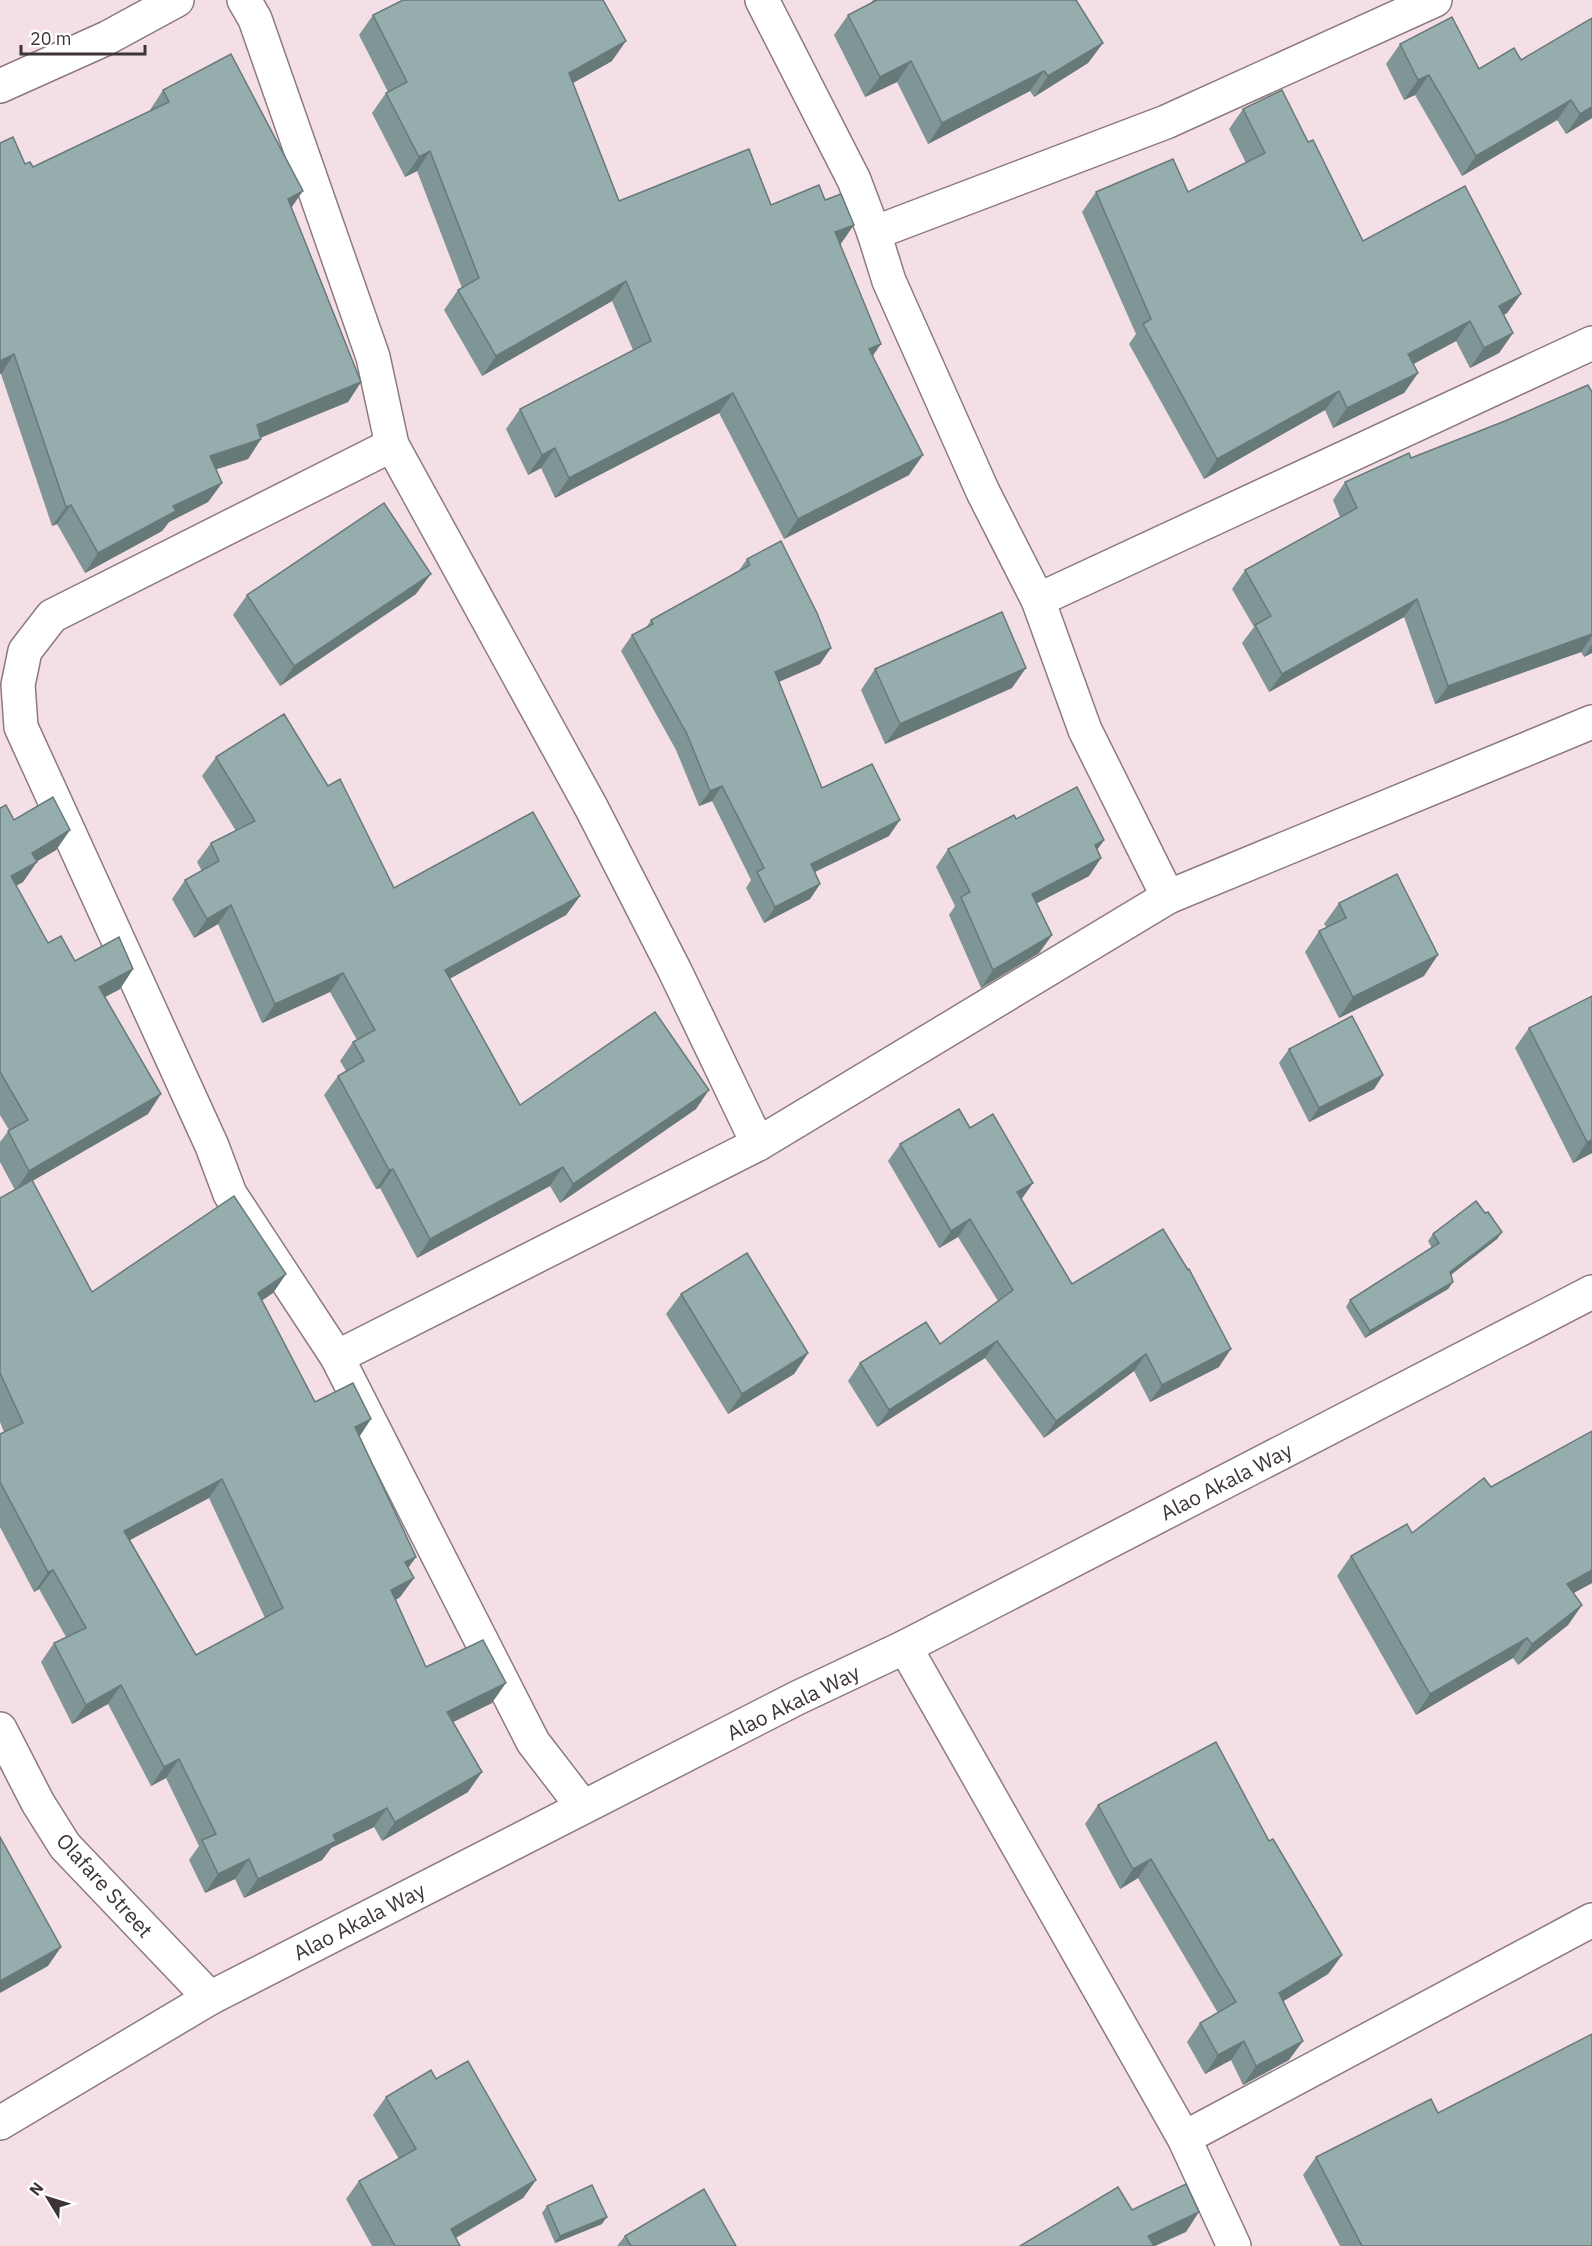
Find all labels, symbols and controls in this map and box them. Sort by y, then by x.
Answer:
scale bar [21,18,146,56]
text: 20 m [30,27,72,50]
street label: Alao Akala Way [1155,1435,1297,1526]
street label: Alao Akala Way [722,1657,865,1746]
street label: Olafare Street [51,1827,159,1943]
street label: Alao Akala Way [288,1875,430,1966]
north arrow [18,2168,78,2228]
text: N [25,2178,48,2199]

